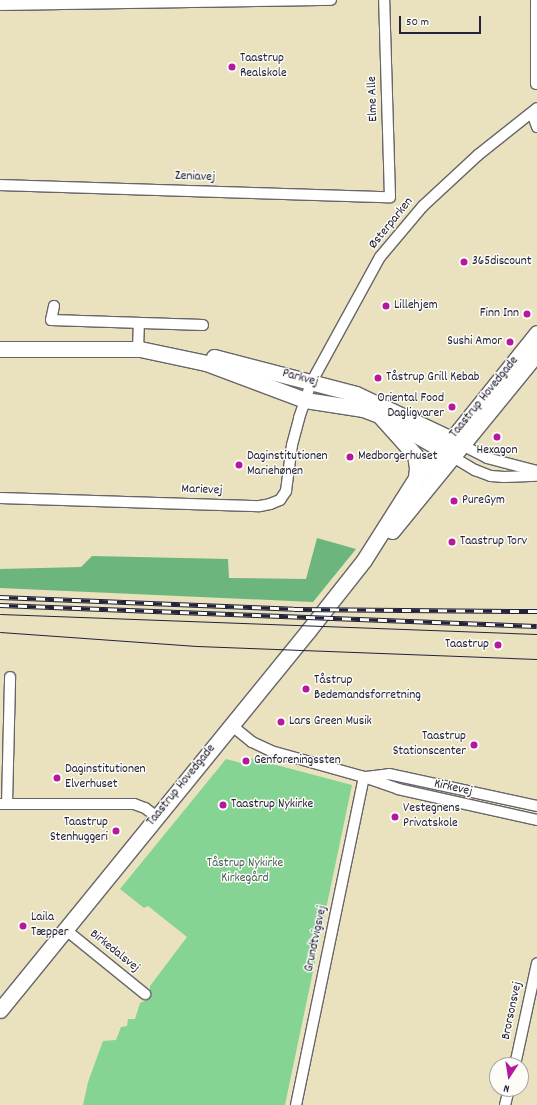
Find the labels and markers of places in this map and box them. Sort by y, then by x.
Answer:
place label: Taastrup Realskole [240,52,287,83]
marker: Taastrup Realskole [227,62,237,72]
place label: 365discount [472,254,532,270]
marker: 365discount [459,257,469,267]
place label: Lillehjem [394,298,438,314]
marker: Lillehjem [381,301,391,311]
place label: Finn Inn [480,306,519,322]
marker: Finn Inn [522,309,532,319]
place label: Sushi Amor [447,334,502,350]
marker: Sushi Amor [505,337,515,347]
place label: Tåstrup Grill Kebab [386,370,479,386]
marker: Tåstrup Grill Kebab [373,373,383,383]
place label: Oriental Food Dagligvarer [377,392,444,423]
marker: Oriental Food Dagligvarer [447,402,457,412]
marker: Hexagon [492,432,502,442]
place label: Hexagon [477,443,517,459]
place label: Medborgerhuset [358,449,437,465]
place label: Daginstitutionen Mariehønen [247,450,328,481]
marker: Medborgerhuset [345,452,355,462]
marker: Daginstitutionen Mariehønen [234,460,244,470]
place label: PureGym [462,493,505,509]
marker: PureGym [449,496,459,506]
place label: Taastrup Torv [460,534,527,550]
marker: Taastrup Torv [447,537,457,547]
place label: Taastrup [445,637,489,653]
marker: Taastrup [492,639,504,651]
place label: Tåstrup Bedemandsforretning [314,674,421,705]
marker: Tåstrup Bedemandsforretning [301,684,311,694]
place label: Lars Green Musik [289,714,372,730]
marker: Lars Green Musik [276,717,286,727]
place label: Taastrup Stationscenter [393,730,466,761]
marker: Taastrup Stationscenter [469,740,479,750]
place label: Genforeningssten [254,753,341,769]
marker: Genforeningssten [241,756,251,766]
place label: Daginstitutionen Elverhuset [65,763,146,794]
marker: Daginstitutionen Elverhuset [52,773,62,783]
place label: Taastrup Nykirke [231,797,313,813]
marker: Taastrup Nykirke [218,800,228,810]
place label: Vestegnens Privatskole [403,802,460,833]
marker: Vestegnens Privatskole [390,812,400,822]
place label: Taastrup Stenhuggeri [50,816,108,847]
marker: Taastrup Stenhuggeri [111,826,121,836]
place label: Laila Tæpper [31,911,69,942]
marker: Laila Tæpper [18,921,28,931]

